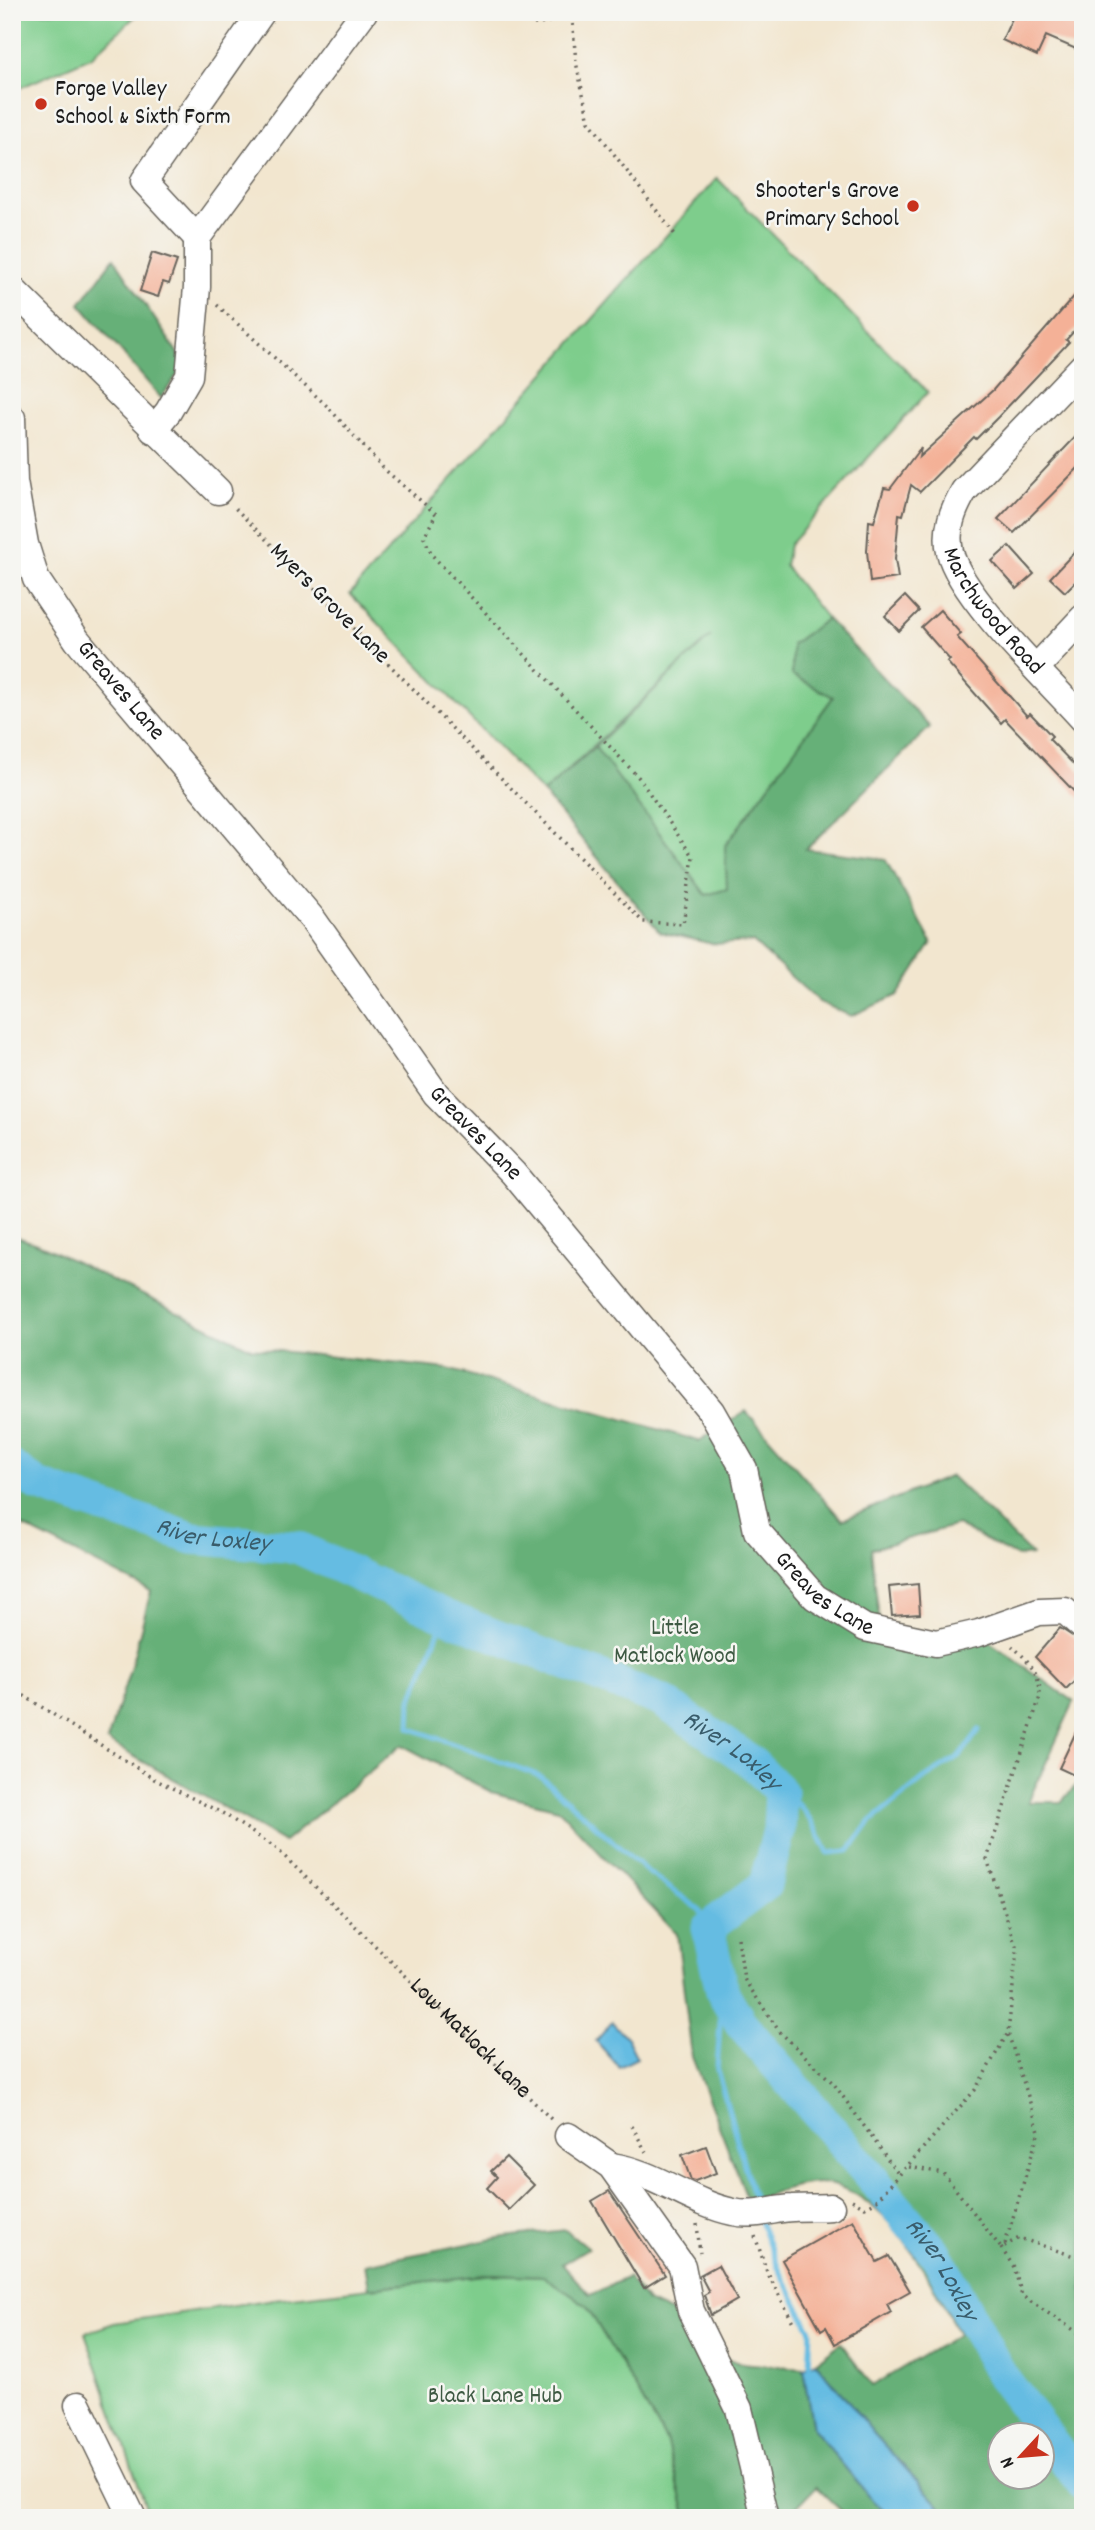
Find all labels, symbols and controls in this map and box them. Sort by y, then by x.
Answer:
place label: Forge Valley School & Sixth Form [55,73,231,135]
marker: Forge Valley School & Sixth Form [33,96,49,112]
place label: Shooter's Grove Primary School [755,175,899,237]
marker: Shooter's Grove Primary School [905,198,921,214]
street label: Myers Grove Lane [261,536,397,672]
street label: Marchwood Road [933,544,1051,683]
street label: Greaves Lane [68,634,172,749]
street label: Greaves Lane [420,1078,530,1189]
water label: River Loxley [151,1508,275,1563]
street label: Greaves Lane [766,1544,876,1646]
park label: Little Matlock Wood [614,1612,736,1674]
water label: River Loxley [675,1701,792,1803]
street label: Low Matlock Lane [401,1971,539,2107]
water label: River Loxley [895,2210,989,2331]
park label: Black Lane Hub [428,2380,562,2414]
north arrow [986,2422,1056,2492]
text: N [995,2452,1023,2472]

